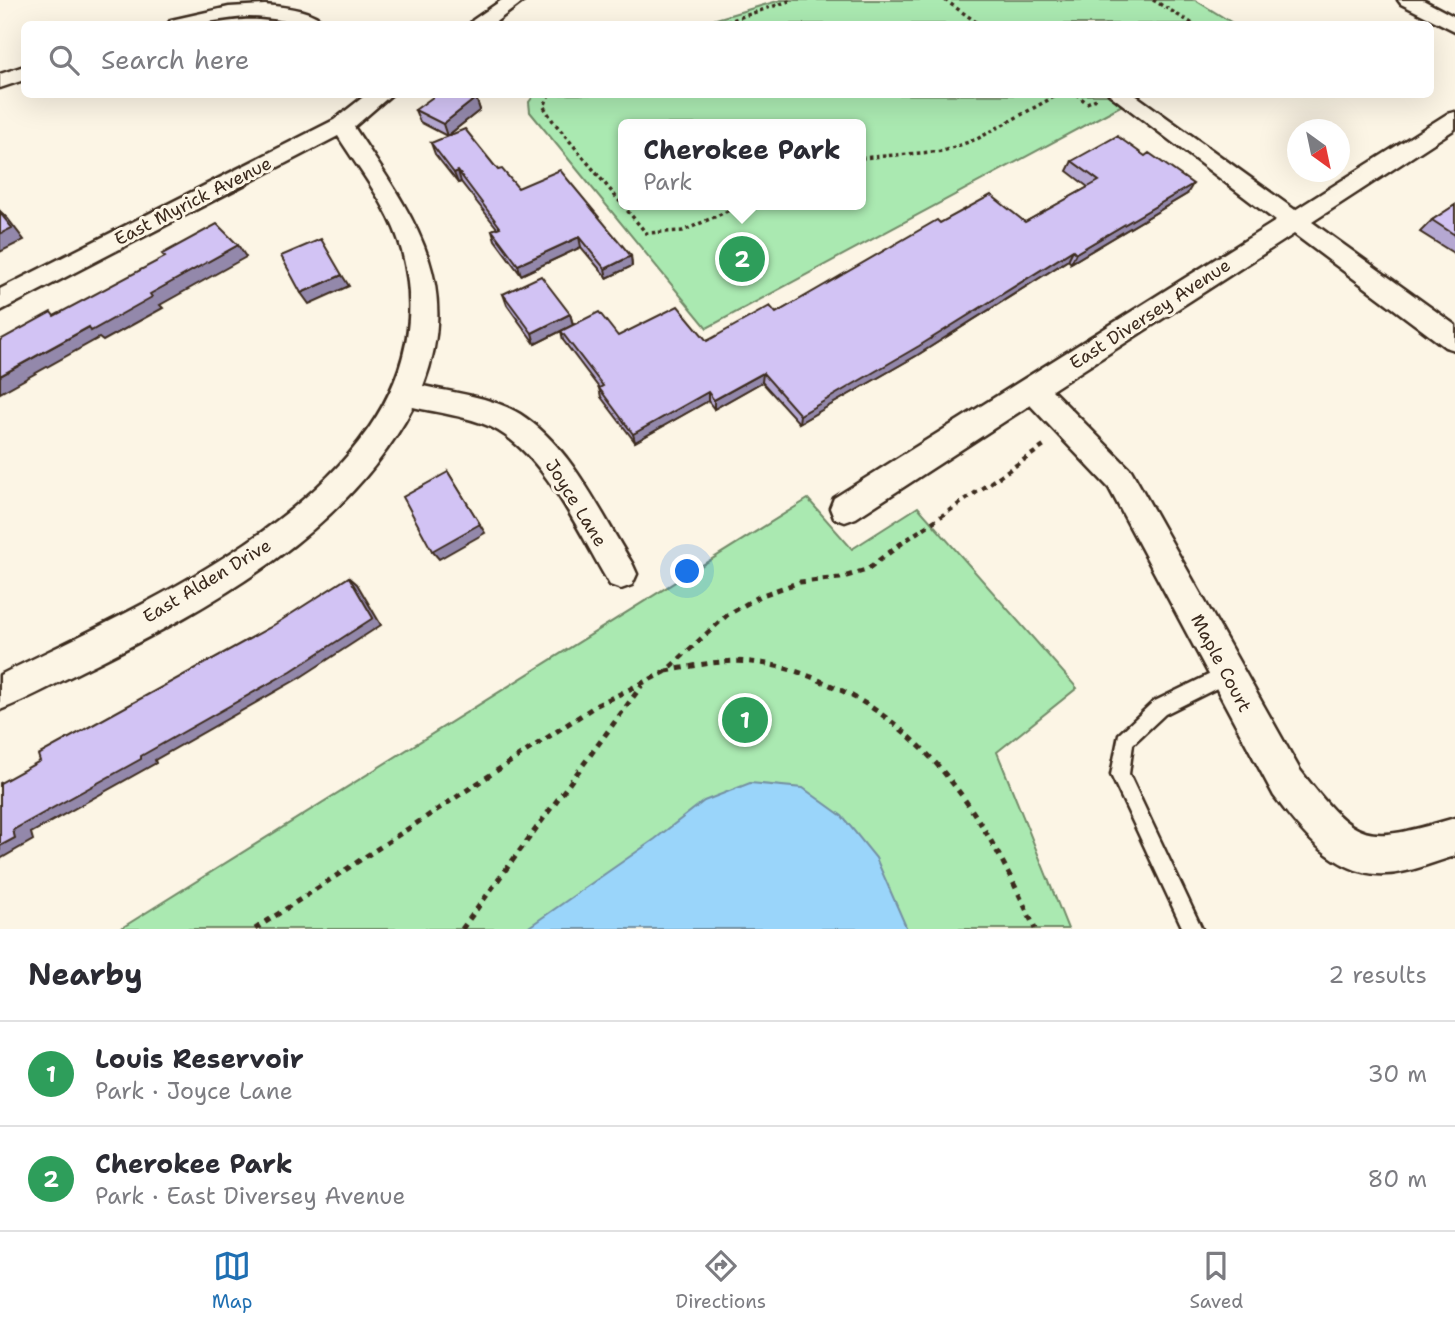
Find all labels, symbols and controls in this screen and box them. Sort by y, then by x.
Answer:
search box [21,21,1434,98]
icon: search [45,41,83,79]
text: Search here [101,42,250,77]
popup [618,119,866,210]
north arrow [1287,119,1350,182]
text: Cherokee Park [643,132,841,167]
street label: East Myrick Avenue [110,151,276,251]
text: Park [643,167,693,197]
pin: 2 [719,233,765,285]
street label: East Diversey Avenue [1065,253,1235,375]
street label: Joyce Lane [540,455,612,551]
street label: East Alden Drive [139,533,275,629]
your location [670,554,704,588]
street label: Maple Court [1185,610,1257,716]
pin: 1 [722,694,768,746]
text: Nearby [28,954,143,995]
text: 2 results [1328,960,1427,990]
text: Louis Reservoir [95,1041,304,1076]
text: 1 [46,1059,56,1089]
text: 30 m [1368,1059,1427,1089]
text: Park · Joyce Lane [95,1076,293,1106]
text: Cherokee Park [95,1146,293,1181]
text: 2 [43,1164,59,1194]
text: 80 m [1368,1164,1427,1194]
text: Park · East Diversey Avenue [95,1181,406,1211]
tab: Map [212,1247,252,1314]
tab: Directions [676,1247,766,1314]
tab: Saved [1189,1247,1243,1314]

